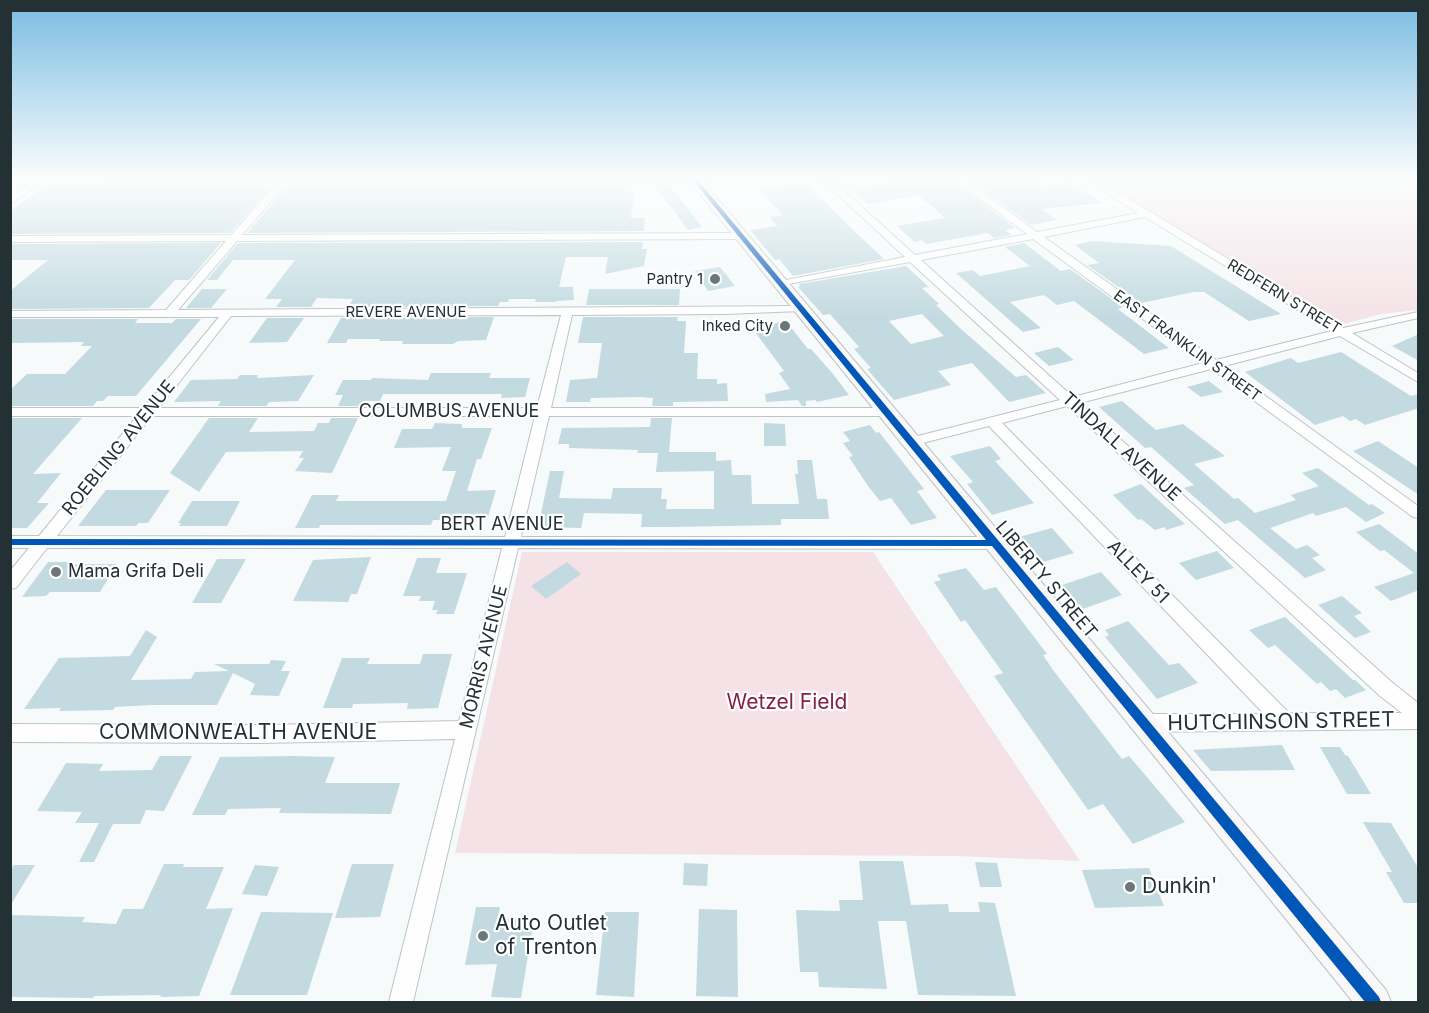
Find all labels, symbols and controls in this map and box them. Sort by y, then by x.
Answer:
street label: REDFERN STREET [1224,256,1344,338]
place label: Pantry 1 [647,270,703,288]
marker: Pantry 1 [708,272,722,286]
street label: EAST FRANKLIN STREET [1110,286,1264,406]
street label: REVERE AVENUE [345,303,467,321]
place label: Inked City [702,317,773,335]
marker: Inked City [778,319,792,333]
street label: ROEBLING AVENUE [58,376,180,520]
street label: TINDALL AVENUE [1057,388,1185,506]
street label: COLUMBUS AVENUE [359,401,539,423]
street label: BERT AVENUE [440,514,564,536]
street label: LIBERTY STREET [991,517,1101,643]
street label: ALLEY 51 [1103,536,1173,608]
place label: Mama Grifa Deli [68,561,204,583]
marker: Mama Grifa Deli [49,565,63,579]
street label: MORRIS AVENUE [456,583,512,731]
park label: Wetzel Field [727,690,847,716]
street label: HUTCHINSON STREET [1167,707,1395,737]
street label: COMMONWEALTH AVENUE [99,720,377,746]
place label: Dunkin' [1142,874,1217,900]
marker: Dunkin' [1123,880,1137,894]
place label: Auto Outlet of Trenton [495,911,607,961]
marker: Auto Outlet of Trenton [476,929,490,943]

